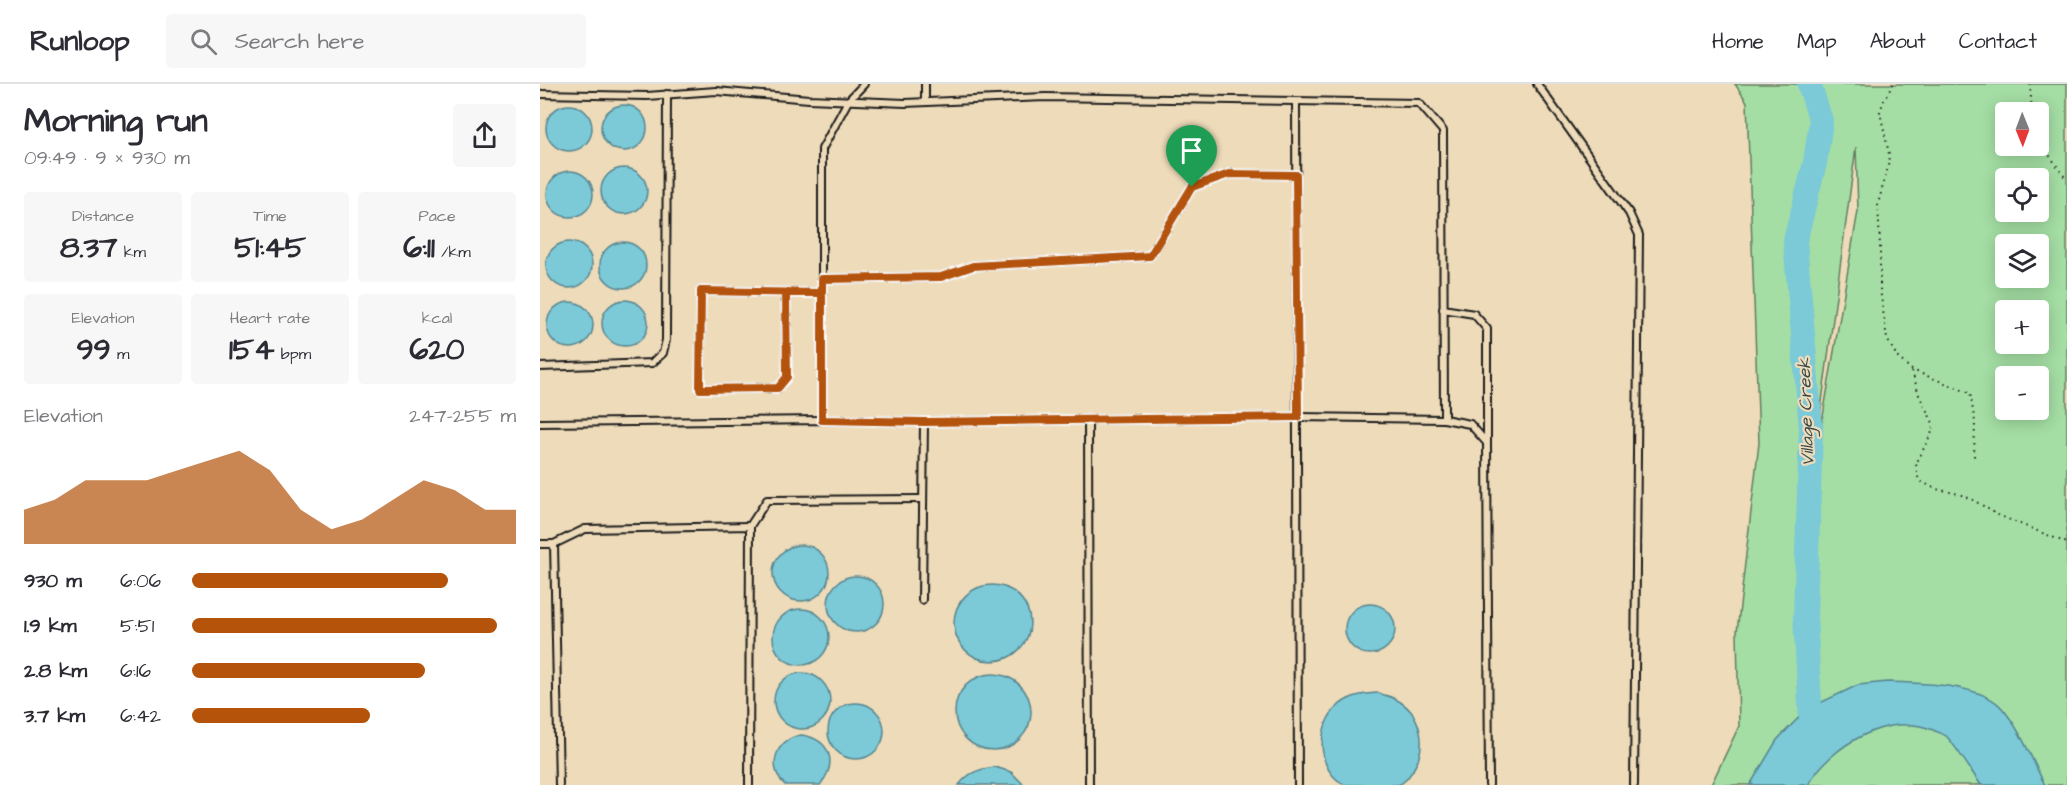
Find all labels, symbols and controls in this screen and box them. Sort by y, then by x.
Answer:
search box [166,14,586,68]
text: Runloop [30,22,130,61]
icon: search [187,25,220,58]
text: Search here [235,26,365,57]
text: Home [1712,27,1764,56]
text: Map [1797,27,1837,56]
text: About [1870,27,1926,56]
text: Contact [1959,27,2037,56]
text: Morning run [24,98,208,144]
north arrow [1995,102,2049,156]
map controls [1995,102,2049,420]
button: share [453,104,516,167]
pin [1166,125,1217,187]
icon: arrive [1175,134,1208,167]
text: 09:49 · 9 × 930 m [24,144,190,172]
button: locate [1995,168,2049,222]
text: Distance [72,205,134,227]
text: Time [253,205,287,227]
text: Pace [418,205,456,227]
text: 8.37 [60,227,117,269]
text: 51:45 [234,227,306,269]
text: 6:11 [403,227,435,269]
button: layers [1995,234,2049,288]
text: km [117,241,146,263]
text: /km [435,241,471,263]
button: + [1995,300,2049,354]
text: Elevation [72,307,134,329]
text: Heart rate [230,307,310,329]
text: kcal [422,307,452,329]
text: 99 [76,329,111,371]
text: 154 [229,329,274,371]
text: 620 [410,329,464,371]
text: m [111,343,130,365]
text: bpm [274,343,311,365]
water label: Village Creek [1792,356,1821,467]
button: − [1995,366,2049,420]
text: Elevation [24,402,103,430]
text: 247–255 m [409,402,516,430]
text: 930 m [24,567,82,595]
text: 6:06 [120,567,161,595]
text: 1.9 km [24,612,77,640]
text: 5:51 [120,612,154,640]
text: 2.8 km [24,657,87,685]
text: 6:16 [120,657,151,685]
text: 3.7 km [24,702,85,730]
text: 6:42 [120,702,161,730]

